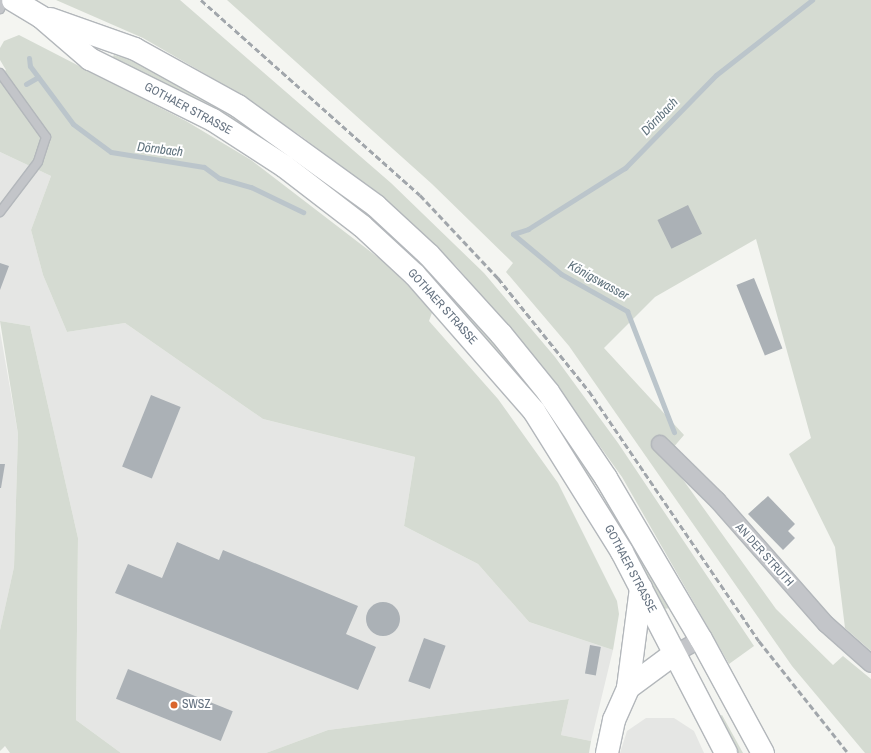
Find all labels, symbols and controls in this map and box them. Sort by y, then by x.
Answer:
street label: GOTHAER STRASSE [142,80,234,138]
water label: Dörnbach [638,95,682,139]
water label: Dörnbach [136,139,184,161]
water label: Königswasser [565,258,631,304]
street label: GOTHAER STRASSE [404,266,480,348]
street label: AN DER STRUTH [732,521,796,589]
street label: GOTHAER STRASSE [601,523,659,615]
place label: SWSZ [182,698,210,712]
marker: SWSZ [169,700,179,710]

